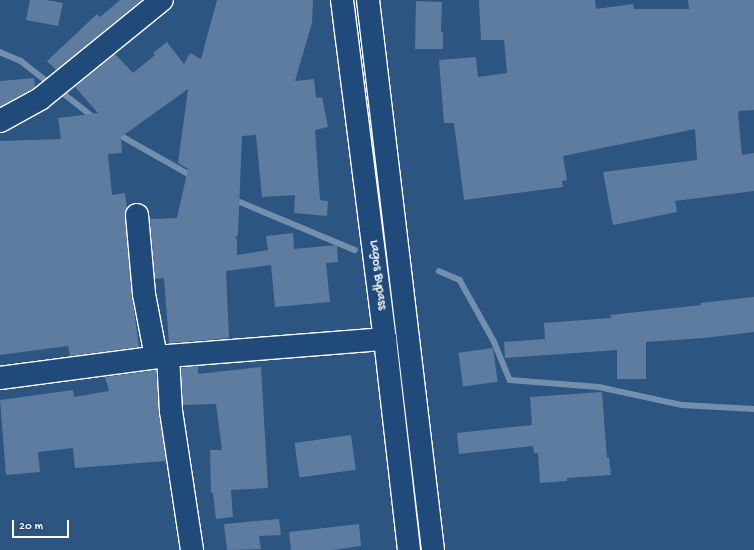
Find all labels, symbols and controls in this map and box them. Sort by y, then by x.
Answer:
street label: Lagos Bypass [365,239,389,311]
scale bar [14,512,71,538]
text: 20 m [19,520,43,534]

